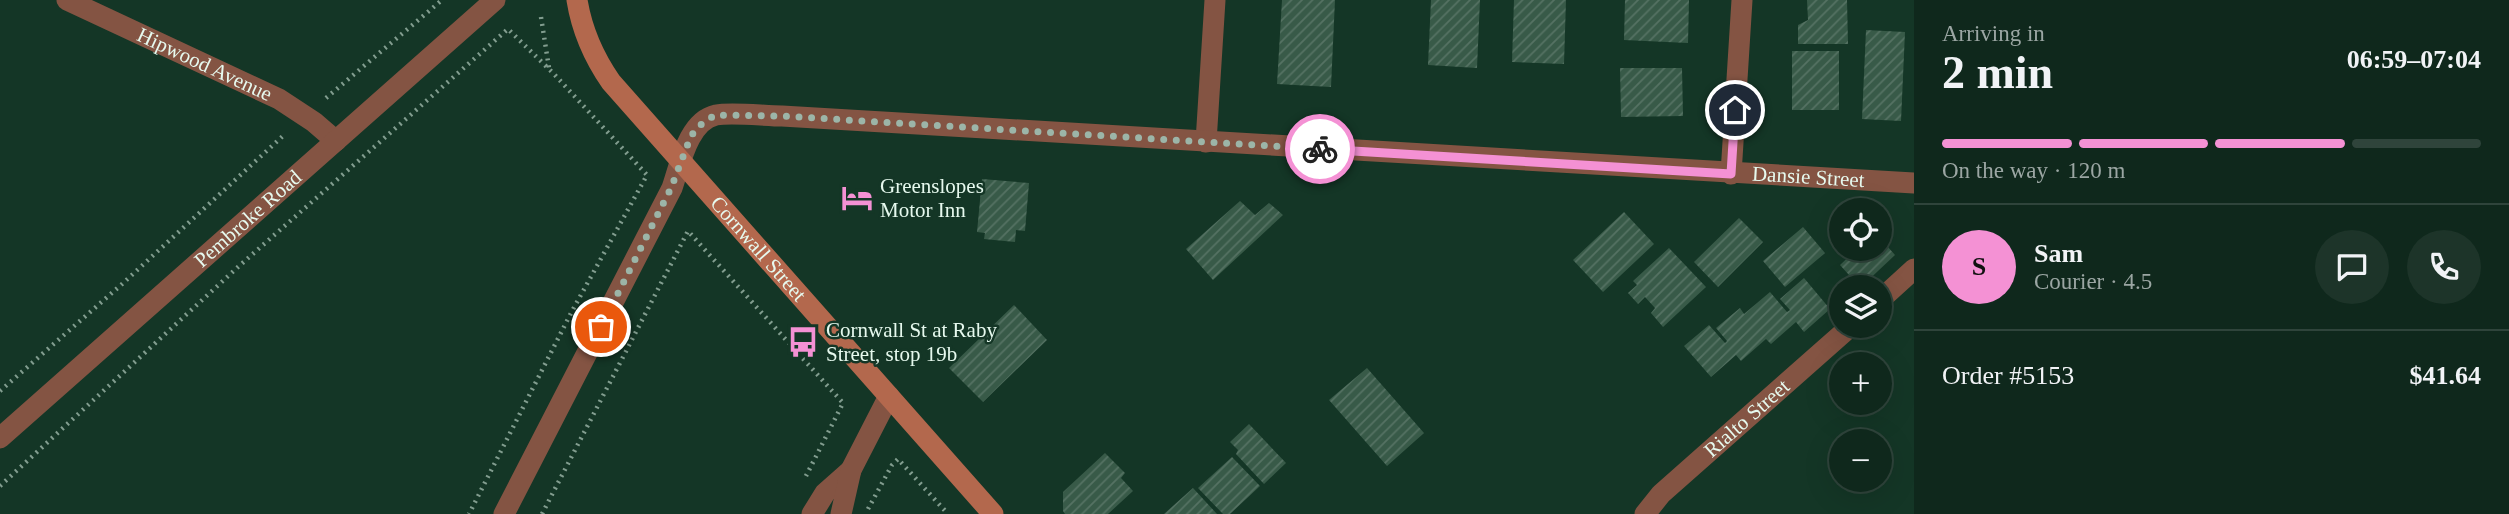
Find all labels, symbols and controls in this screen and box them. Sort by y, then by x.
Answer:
text: Arriving in [1942,21,2045,46]
street label: Hipwood Avenue [133,23,276,106]
text: 06:59–07:04 [2347,45,2481,74]
text: 2 min [1942,47,2053,98]
pin [1705,80,1765,140]
icon: home [1716,91,1754,129]
courier [1285,114,1355,184]
icon: bike [1301,130,1339,168]
text: On the way · 120 m [1942,158,2125,183]
street label: Dansie Street [1751,161,1865,192]
street label: Pembroke Road [189,165,307,272]
place label: Greenslopes Motor Inn [880,174,984,222]
hotel icon: Greenslopes Motor Inn [840,181,874,215]
street label: Cornwall Street [706,191,811,306]
map controls [1829,198,1892,492]
button: locate [1829,198,1892,261]
button: chat [2315,230,2389,304]
button: phone [2407,230,2481,304]
text: Sam [2034,239,2083,268]
text: S [1972,252,1986,281]
text: Courier · 4.5 [2034,269,2152,294]
button: layers [1829,275,1892,338]
pin [571,297,631,357]
icon: bag [582,308,620,346]
place label: Cornwall St at Raby Street, stop 19b [826,318,997,366]
bus stop icon: Cornwall St at Raby Street, stop 19b [786,325,820,359]
button: + [1829,352,1892,415]
text: Order #5153 [1942,361,2074,390]
text: $41.64 [2410,361,2481,390]
street label: Rialto Street [1699,374,1794,462]
button: − [1829,429,1892,492]

